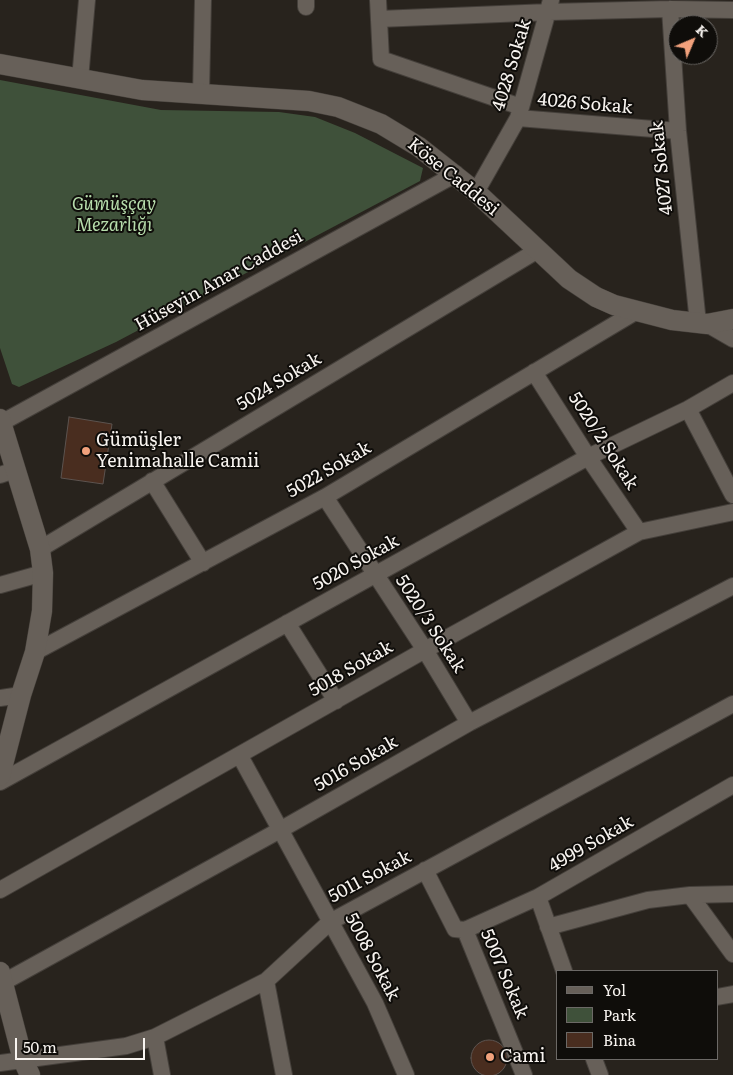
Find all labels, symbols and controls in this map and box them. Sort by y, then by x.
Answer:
north arrow [668,15,718,65]
street label: 4028 Sokak [488,16,536,114]
text: K [692,19,714,41]
street label: 4026 Sokak [537,89,633,119]
street label: 4027 Sokak [646,120,678,216]
street label: Köse Caddesi [403,134,503,220]
park label: Gümüşçay Mezarlığı [72,194,156,236]
street label: Hüseyin Anar Caddesi [131,226,307,336]
street label: 5024 Sokak [233,348,325,416]
street label: 5020/2 Sokak [563,388,643,494]
place label: Gümüşler Yenimahalle Camii [96,430,259,472]
street label: 5022 Sokak [283,437,375,503]
marker: Gümüşler Yenimahalle Camii [80,445,92,457]
street label: 5020 Sokak [309,530,403,596]
street label: 5020/3 Sokak [390,571,470,677]
street label: 5018 Sokak [305,636,397,702]
street label: 5016 Sokak [310,731,402,797]
street label: 4999 Sokak [545,811,637,877]
street label: 5011 Sokak [325,846,415,908]
street label: 5008 Sokak [340,909,404,1005]
street label: 5007 Sokak [475,926,533,1022]
legend [556,970,718,1060]
text: Yol [603,978,626,1001]
text: Park [603,1003,636,1026]
scale bar [18,1028,148,1060]
text: Bina [603,1028,636,1051]
text: 50 m [23,1035,57,1058]
place label: Cami [500,1046,545,1068]
marker: Cami [484,1051,496,1063]

